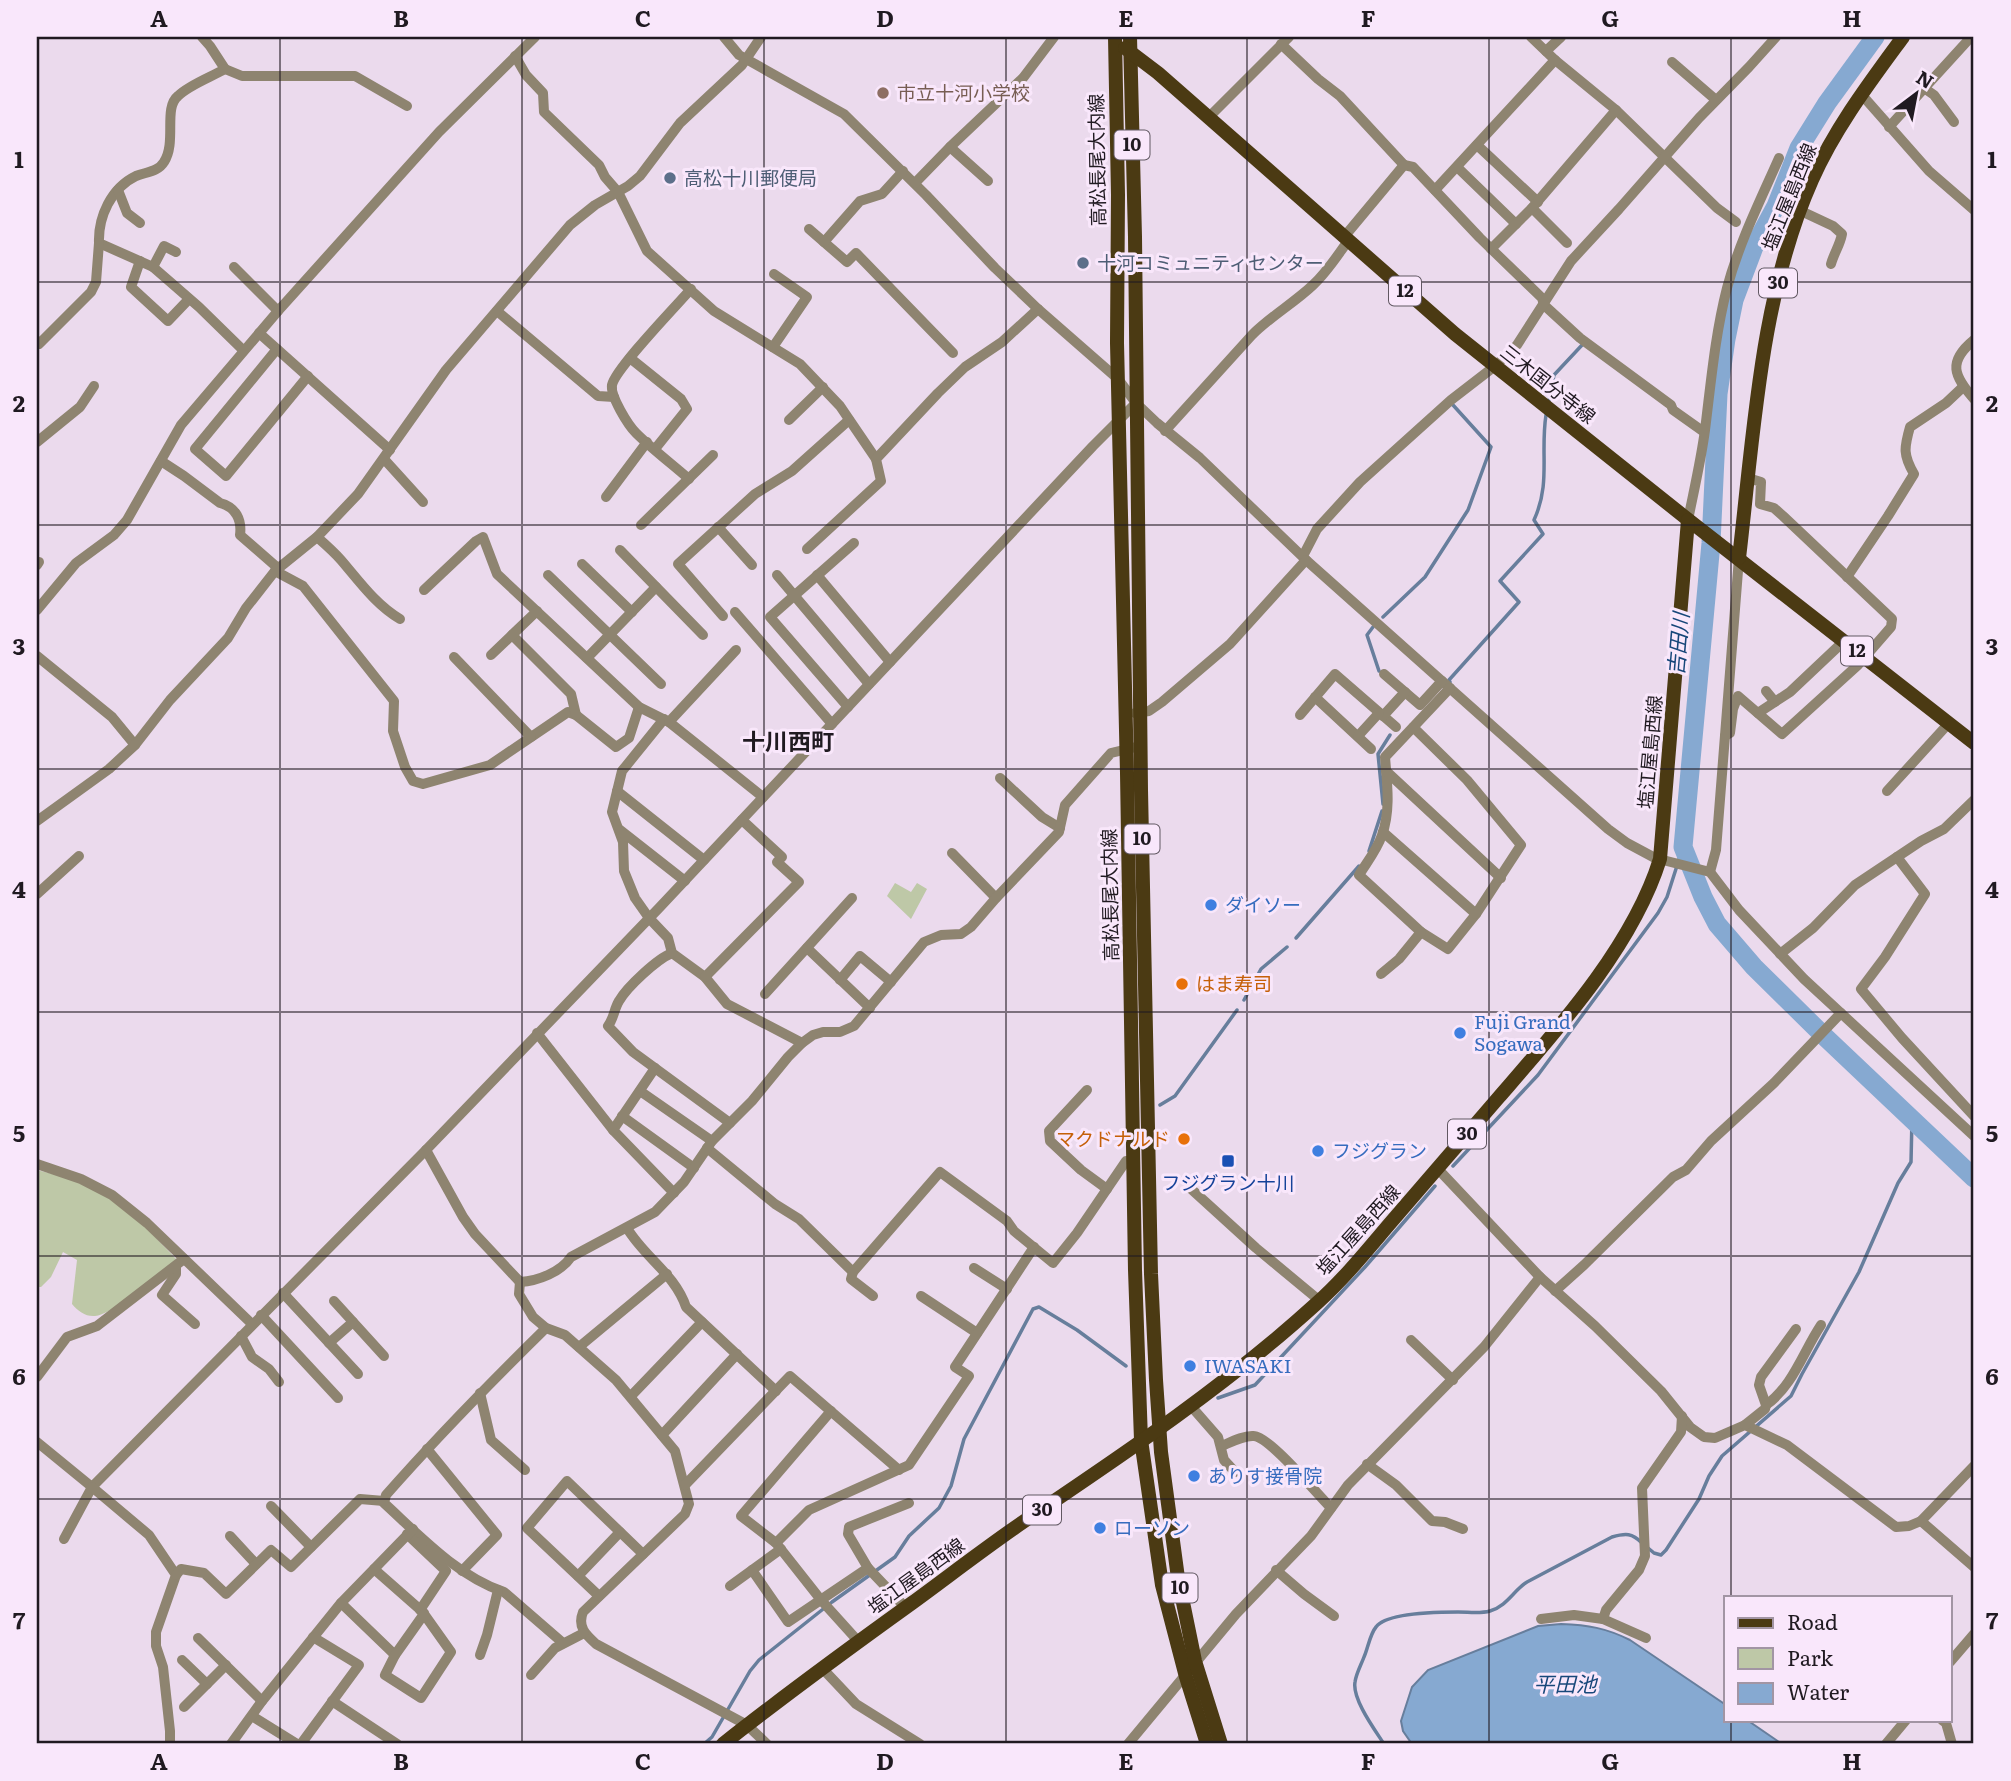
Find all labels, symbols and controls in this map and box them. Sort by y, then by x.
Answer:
text: A [150,0,168,34]
text: B [393,0,409,34]
text: C [635,0,651,34]
text: D [876,0,894,34]
text: E [1118,0,1134,34]
text: F [1361,0,1376,34]
text: G [1601,0,1619,34]
text: H [1842,0,1862,34]
north arrow [1882,60,1952,130]
text: N [1911,63,1940,95]
place label: 市立十河小学校 [897,78,1030,106]
marker: 市立十河小学校 [875,85,891,101]
street label: 高松長尾大内線 [1081,93,1111,227]
road number: 10 [1114,130,1150,160]
street label: 塩江屋島西線 [1754,139,1822,255]
text: 1 [14,141,24,175]
text: 1 [1987,141,1997,175]
place label: 高松十川郵便局 [684,163,817,191]
marker: 高松十川郵便局 [662,170,678,186]
place label: 十河コミュニティセンター [1097,248,1324,276]
marker: 十河コミュニティセンター [1075,255,1091,271]
road number: 30 [1759,268,1797,298]
road number: 12 [1389,276,1421,306]
street label: 三木国分寺線 [1495,337,1602,429]
text: 2 [13,385,25,419]
text: 2 [1986,385,1998,419]
water label: 吉田川 [1658,609,1695,677]
text: 3 [13,628,25,662]
text: 3 [1986,628,1998,662]
road number: 12 [1841,636,1873,666]
street label: 塩江屋島西線 [1630,694,1668,810]
district label: 十川西町 [742,723,834,757]
road number: 10 [1124,824,1160,854]
street label: 高松長尾大内線 [1094,828,1124,962]
text: 4 [12,871,26,905]
text: 4 [1985,871,1999,905]
place label: ダイソー [1225,890,1301,918]
marker: ダイソー [1203,897,1219,913]
place label: はま寿司 [1196,969,1272,997]
marker: はま寿司 [1174,976,1190,992]
place label: Fuji Grand Sogawa [1474,1007,1571,1057]
marker: Fuji Grand Sogawa [1452,1025,1468,1041]
text: 5 [13,1115,25,1149]
text: 5 [1986,1115,1998,1149]
road number: 30 [1448,1120,1486,1148]
place label: マクドナルド [1056,1124,1170,1152]
marker: マクドナルド [1176,1131,1192,1147]
place label: フジグラン [1332,1136,1427,1164]
marker: フジグラン [1310,1143,1326,1159]
marker: フジグラン十川 [1220,1153,1236,1169]
place label: フジグラン十川 [1161,1168,1295,1196]
street label: 塩江屋島西線 [1309,1178,1406,1281]
place label: IWASAKI [1204,1351,1291,1379]
text: 6 [12,1358,26,1392]
marker: IWASAKI [1182,1358,1198,1374]
text: 6 [1985,1358,1999,1392]
place label: ありす接骨院 [1208,1461,1322,1489]
marker: ありす接骨院 [1186,1468,1202,1484]
road number: 30 [1023,1496,1061,1525]
place label: ローソン [1114,1513,1190,1541]
marker: ローソン [1092,1520,1108,1536]
street label: 塩江屋島西線 [861,1530,970,1620]
road number: 10 [1162,1574,1198,1602]
legend [1724,1596,1952,1722]
text: 7 [13,1602,26,1636]
text: 7 [1986,1602,1999,1636]
text: Road [1787,1605,1838,1636]
text: Park [1787,1641,1833,1672]
water label: 平田池 [1534,1667,1598,1698]
text: Water [1787,1675,1849,1706]
text: A [150,1743,168,1777]
text: B [393,1743,409,1777]
text: C [635,1743,651,1777]
text: D [876,1743,894,1777]
text: E [1118,1743,1134,1777]
text: F [1361,1743,1376,1777]
text: G [1601,1743,1619,1777]
text: H [1842,1743,1862,1777]

